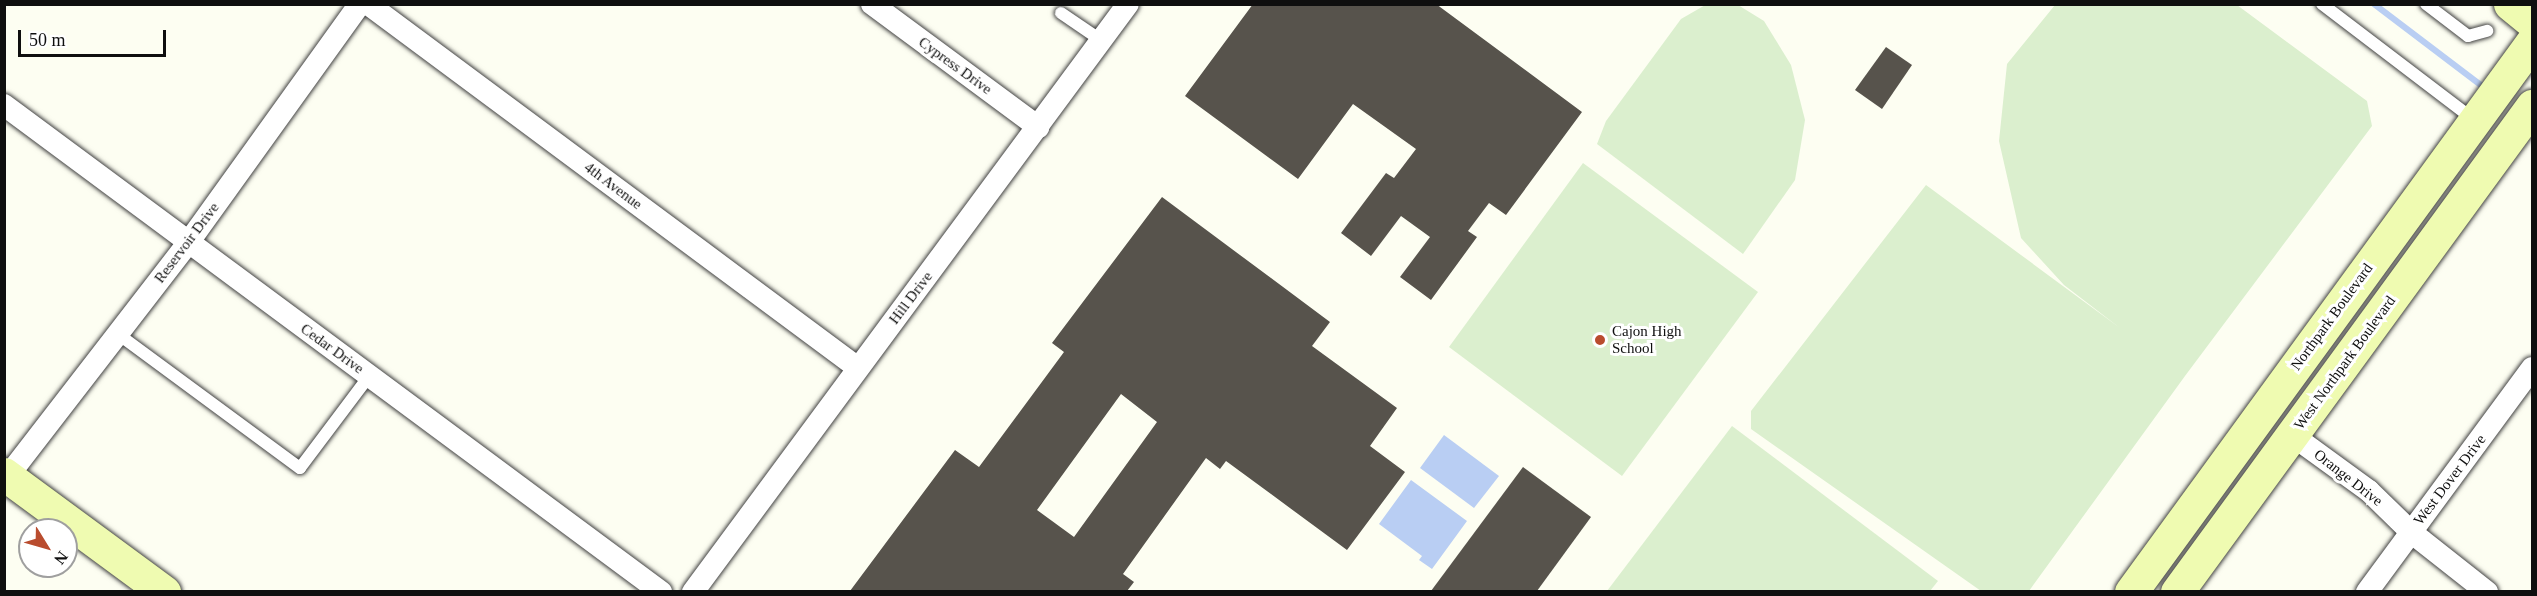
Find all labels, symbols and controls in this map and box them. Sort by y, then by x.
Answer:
scale bar [21,18,170,56]
text: 50 m [29,30,66,50]
street label: Cypress Drive [915,33,995,99]
street label: 4th Avenue [580,158,646,214]
street label: Reservoir Drive [151,199,223,287]
street label: Northpark Boulevard [2287,260,2377,374]
street label: Hill Drive [885,268,937,328]
street label: West Northpark Boulevard [2290,292,2400,434]
street label: Cedar Drive [297,320,367,378]
place label: Cajon High School [1612,322,1682,357]
marker: Cajon High School [1593,333,1607,347]
street label: West Dover Drive [2410,431,2490,529]
street label: Orange Drive [2310,446,2386,510]
north arrow [18,518,78,578]
text: N [51,548,71,568]

